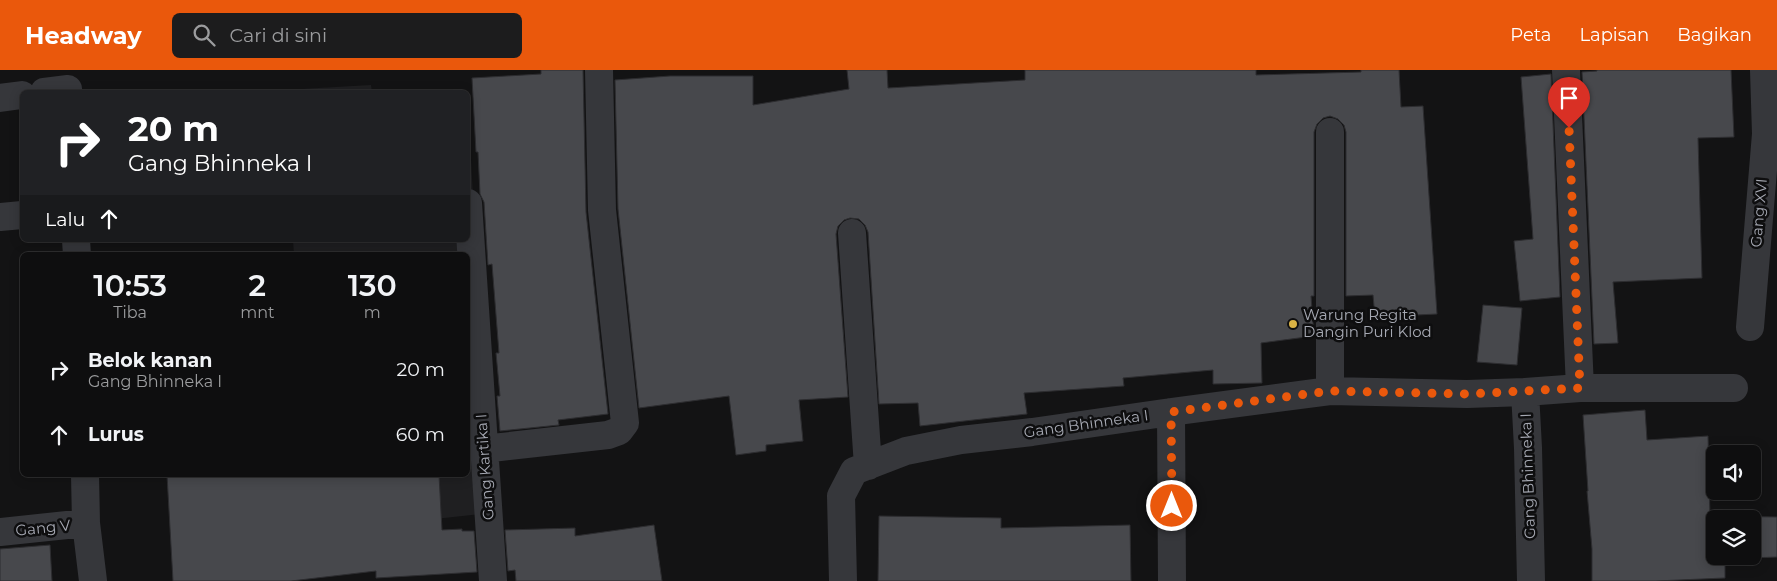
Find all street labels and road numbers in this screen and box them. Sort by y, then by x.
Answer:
street label: Gang XVI [1746,178,1771,248]
street label: Gang Bhinneka I [1022,405,1150,442]
street label: Gang Kartika I [471,413,498,521]
street label: Gang Bhinneka I [1516,413,1539,539]
street label: Gang V [14,515,72,540]

